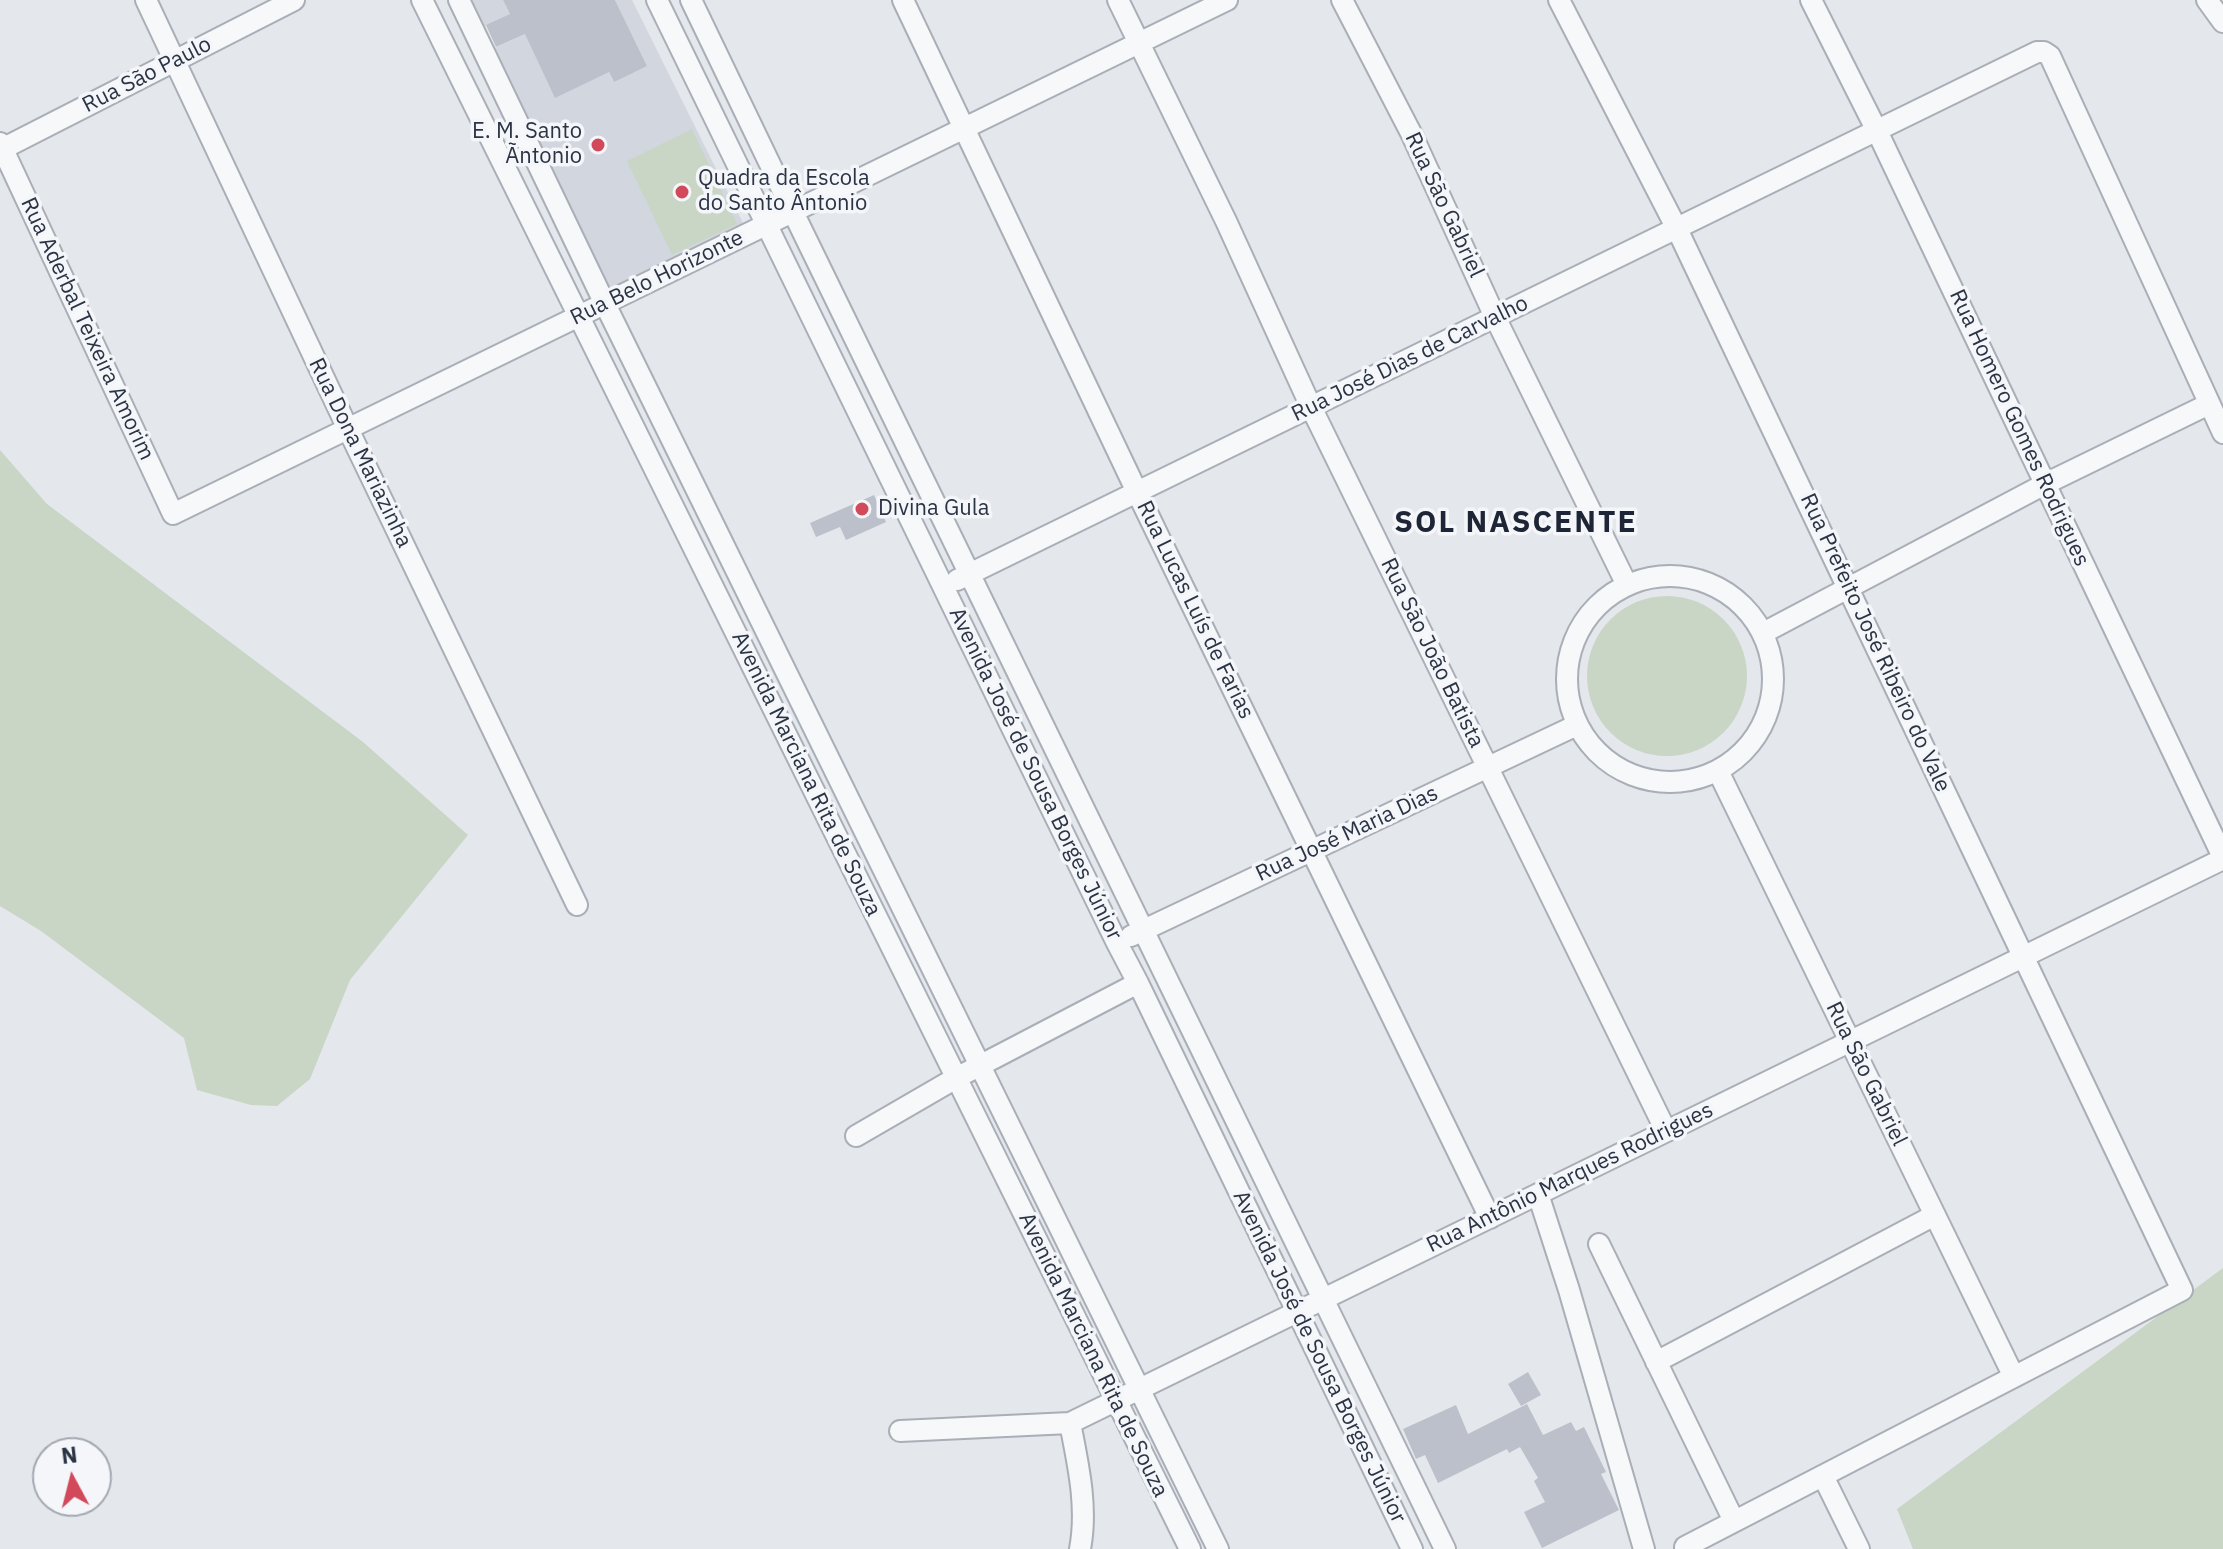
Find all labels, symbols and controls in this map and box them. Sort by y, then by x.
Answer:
street label: Rua São Paulo [78,31,216,119]
place label: E. M. Santo Ãntonio [472,119,582,170]
street label: Rua São Gabriel [1399,128,1489,282]
marker: E. M. Santo Ãntonio [589,136,607,154]
place label: Quadra da Escola do Santo Ântonio [698,166,870,218]
marker: Quadra da Escola do Santo Ântonio [673,183,691,201]
street label: Rua Aderbal Teixeira Amorim [14,193,160,465]
street label: Rua Belo Horizonte [566,225,748,331]
street label: Rua Homero Gomes Rodrigues [1943,285,2095,571]
street label: Rua José Dias de Carvalho [1287,290,1533,428]
street label: Rua Dona Mariazinha [303,354,417,552]
street label: Rua Prefeito José Ribeiro do Vale [1794,490,1956,796]
place label: Divina Gula [878,496,990,522]
street label: Rua Lucas Luís de Farias [1131,497,1259,723]
marker: Divina Gula [853,500,871,518]
district label: SOL NASCENTE [1394,505,1638,541]
street label: Rua São João Batista [1375,554,1489,752]
street label: Avenida José de Sousa Borges Júnior [943,603,1127,945]
street label: Avenida Marciana Rita de Souza [725,627,887,921]
street label: Rua José Maria Dias [1252,780,1442,888]
street label: Rua São Gabriel [1820,998,1912,1150]
street label: Rua Antônio Marques Rodrigues [1422,1097,1718,1259]
street label: Avenida José de Sousa Borges Júnior [1227,1186,1411,1528]
street label: Avenida Marciana Rita de Souza [1012,1208,1174,1502]
north arrow [32,1437,112,1517]
text: N [60,1439,79,1470]

